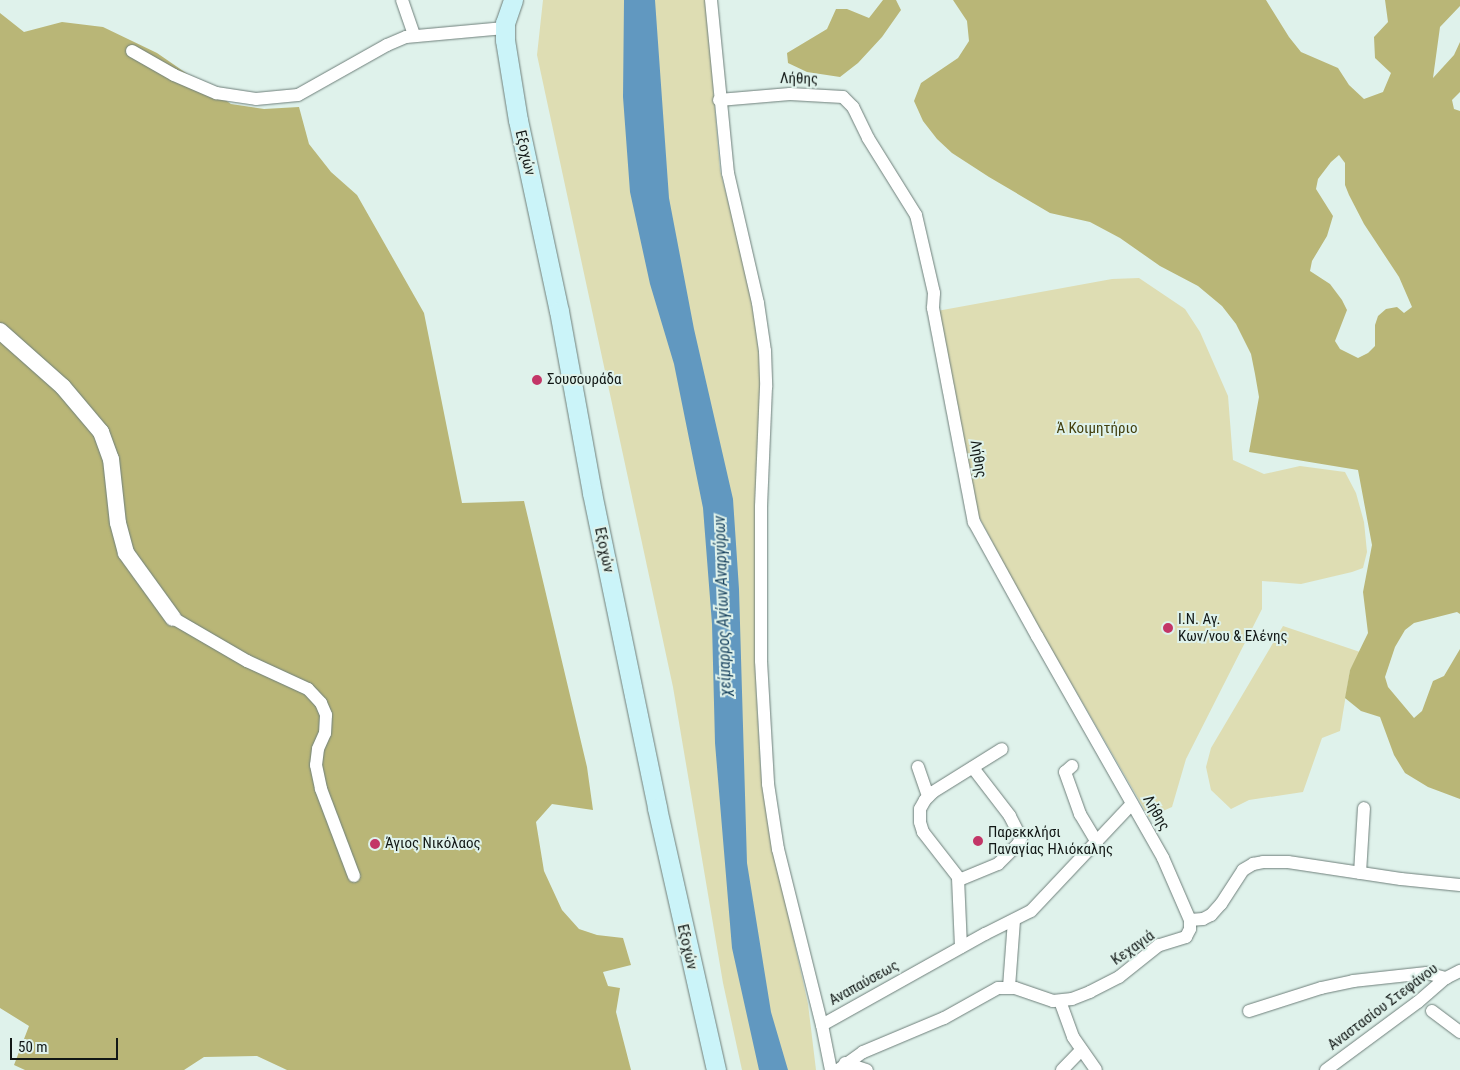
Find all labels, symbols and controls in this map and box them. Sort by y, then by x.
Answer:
street label: Λήθης [780,70,818,88]
street label: Εξοχών [511,129,539,177]
place label: Σουσουράδα [547,371,621,389]
marker: Σουσουράδα [531,374,543,386]
park label: Ά Κοιμητήριο [1057,420,1137,438]
street label: Λήθης [966,439,990,479]
water label: χείμαρρος Αγίων Αναργύρων [710,515,736,697]
street label: Εξοχών [590,526,618,574]
place label: Ι.Ν. Αγ. Κων/νου & Ελένης [1178,610,1288,645]
marker: Ι.Ν. Αγ. Κων/νου & Ελένης [1162,622,1174,634]
street label: Λήθης [1139,792,1173,834]
place label: Παρεκκλήσι Παναγίας Ηλιόκαλης [988,823,1113,858]
place label: Άγιος Νικόλαος [385,835,481,853]
marker: Παρεκκλήσι Παναγίας Ηλιόκαλης [972,835,984,847]
marker: Άγιος Νικόλαος [369,838,381,850]
street label: Εξοχών [673,923,701,971]
street label: Κεχαγιά [1108,927,1158,969]
street label: Αναπαύσεως [826,957,902,1009]
street label: Αναστασίου Στεφάνου [1324,960,1442,1054]
scale bar [12,1028,120,1060]
text: 50 m [18,1038,48,1056]

